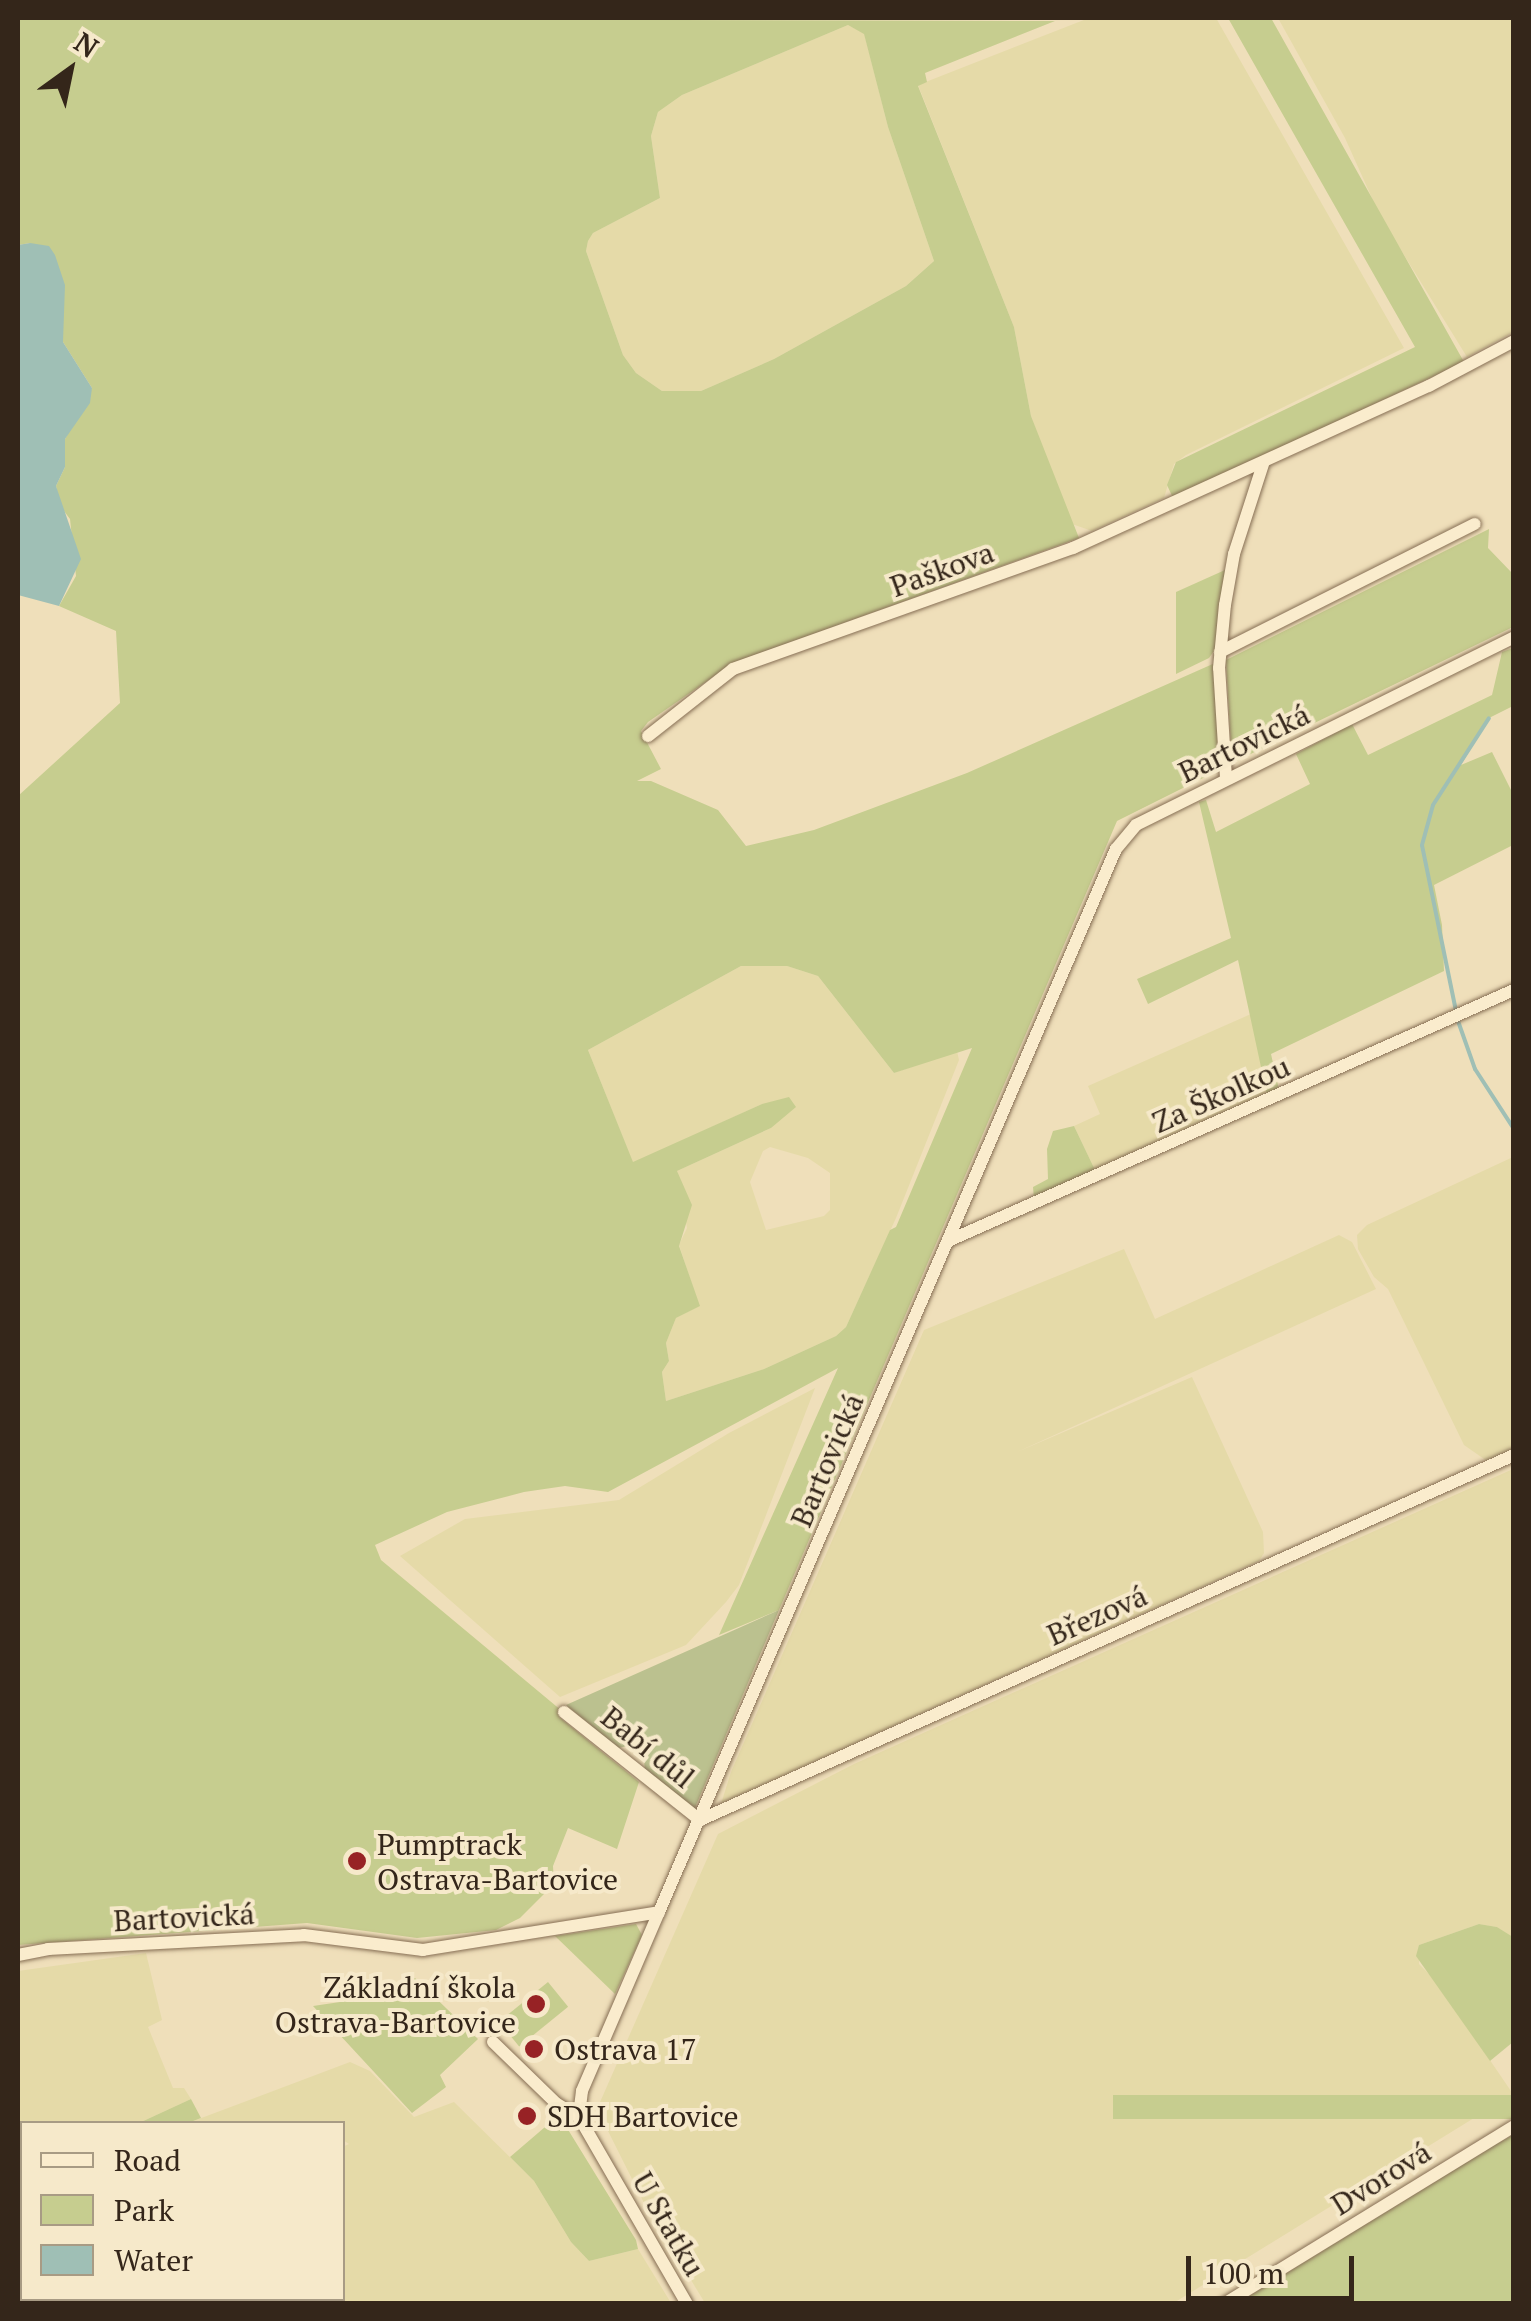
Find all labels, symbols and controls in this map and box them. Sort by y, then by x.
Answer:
north arrow [20,20,120,120]
text: N [68,23,106,66]
street label: Paškova [885,534,999,604]
street label: Bartovická [1173,696,1315,790]
street label: Za Školkou [1147,1048,1295,1140]
street label: Bartovická [783,1388,871,1532]
street label: Březová [1042,1577,1152,1653]
street label: Babí důl [594,1699,702,1795]
place label: Pumptrack Ostrava-Bartovice [377,1826,618,1896]
marker: Pumptrack Ostrava-Bartovice [346,1850,368,1872]
street label: Bartovická [113,1895,255,1939]
place label: Základní škola Ostrava-Bartovice [275,1969,516,2040]
marker: Základní škola Ostrava-Bartovice [525,1993,547,2015]
place label: Ostrava 17 [554,2031,697,2067]
marker: Ostrava 17 [523,2038,545,2060]
place label: SDH Bartovice [547,2098,739,2134]
marker: SDH Bartovice [516,2105,538,2127]
legend [20,2121,345,2301]
street label: Dvorová [1325,2133,1437,2223]
text: Road [114,2140,181,2180]
street label: U Statku [625,2166,713,2282]
text: Park [114,2190,174,2230]
scale bar [1191,2236,1358,2298]
text: Water [114,2240,193,2280]
text: 100 m [1203,2253,1284,2293]

